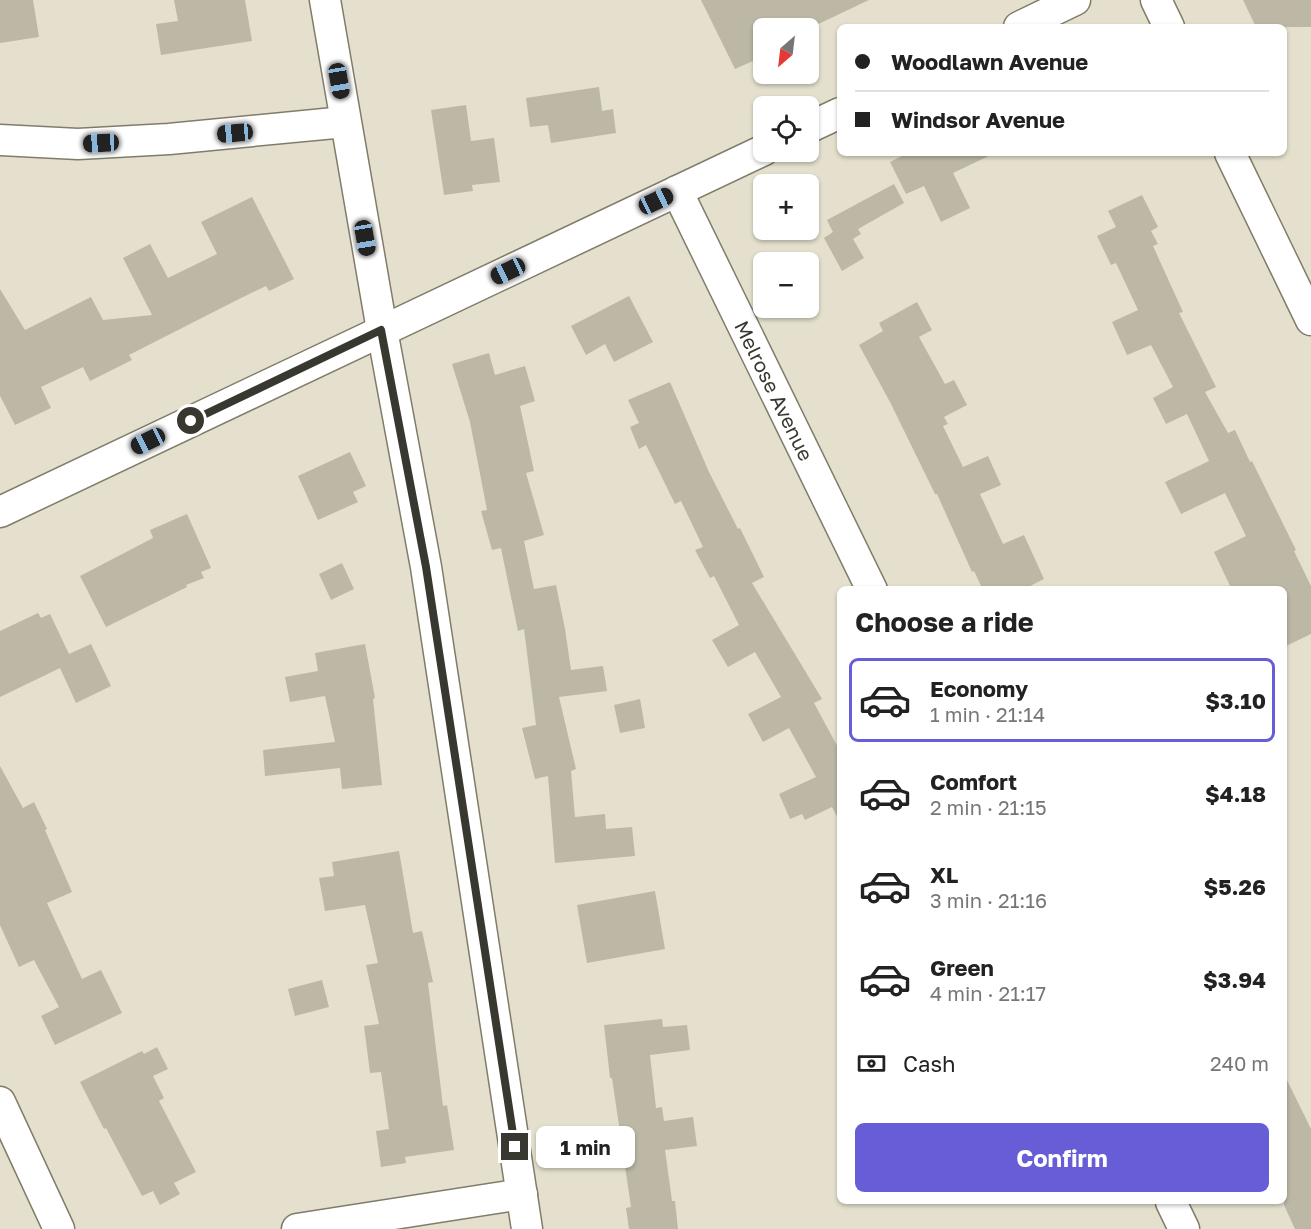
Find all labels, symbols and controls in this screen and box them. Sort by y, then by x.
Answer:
north arrow [753,18,819,84]
map controls [753,18,819,318]
text: Woodlawn Avenue [891,48,1088,75]
car [327,62,351,100]
button: locate [753,96,819,162]
text: Windsor Avenue [891,106,1065,133]
car [216,122,254,144]
car [83,133,119,153]
button: + [753,174,819,240]
car [636,185,676,217]
car [353,219,377,257]
button: − [753,252,819,318]
car [488,255,528,287]
street label: Melrose Avenue [730,317,819,464]
route start [177,407,204,434]
car [128,425,168,457]
text: Choose a ride [855,606,1034,638]
icon: car [858,673,912,727]
text: Economy [930,675,1028,702]
text: $3.10 [1205,687,1266,714]
text: 1 min · 21:14 [930,702,1045,726]
icon: car [858,766,912,820]
text: Comfort [930,768,1017,795]
text: $4.18 [1205,780,1266,807]
text: 2 min · 21:15 [930,795,1047,819]
icon: car [858,859,912,913]
text: XL [930,861,958,888]
text: $5.26 [1203,873,1266,900]
text: 3 min · 21:16 [930,888,1047,912]
icon: car [858,952,912,1006]
text: Green [930,954,994,981]
text: $3.94 [1203,966,1266,993]
text: 4 min · 21:17 [930,981,1046,1005]
icon: cash [855,1047,888,1080]
text: Cash [903,1050,956,1077]
text: 240 m [1210,1051,1269,1075]
button: Confirm [855,1123,1269,1192]
callout: 1 min [536,1126,635,1168]
route end [501,1133,528,1160]
text: 1 min [560,1135,611,1159]

